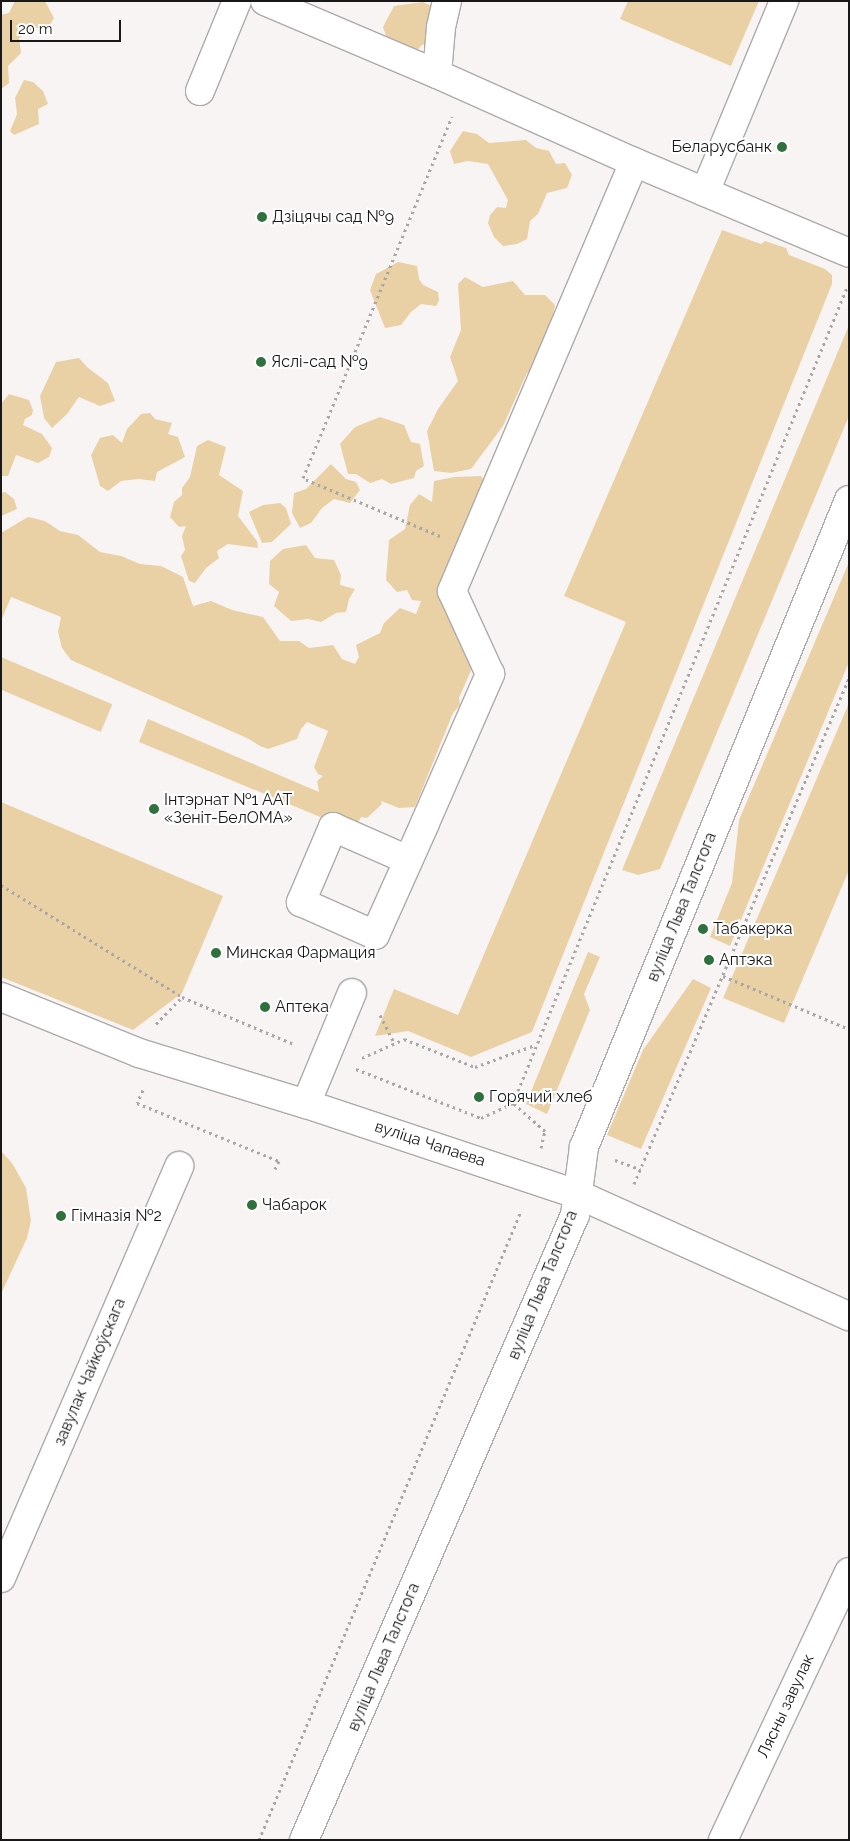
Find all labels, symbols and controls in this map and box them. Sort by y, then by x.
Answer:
scale bar [12,10,124,42]
text: 20 m [18,20,53,38]
place label: Беларусбанк [672,137,772,157]
marker: Беларусбанк [776,141,788,153]
place label: Дзіцячы сад №9 [272,207,394,227]
marker: Дзіцячы сад №9 [256,211,268,223]
place label: Яслі-сад №9 [271,352,368,372]
marker: Яслі-сад №9 [255,356,267,368]
place label: Інтэрнат №1 ААТ «Зеніт-БелОМА» [164,790,293,828]
marker: Інтэрнат №1 ААТ «Зеніт-БелОМА» [148,803,160,815]
street label: вуліца Льва Талстога [643,829,721,985]
place label: Табакерка [713,919,792,939]
marker: Табакерка [697,923,709,935]
place label: Минская Фармация [226,943,376,963]
marker: Минская Фармация [210,947,222,959]
place label: Аптэка [719,950,772,970]
marker: Аптэка [703,954,715,966]
place label: Аптека [275,997,329,1017]
marker: Аптека [259,1001,271,1013]
place label: Горячий хлеб [489,1087,593,1107]
marker: Горячий хлеб [473,1091,485,1103]
street label: вуліца Чапаева [372,1117,488,1171]
place label: Чабарок [262,1195,327,1215]
marker: Чабарок [246,1199,258,1211]
place label: Гімназія №2 [71,1206,162,1226]
street label: вуліца Льва Талстога [504,1207,582,1363]
marker: Гімназія №2 [55,1210,67,1222]
street label: завулак Чайкоўскага [50,1295,130,1449]
street label: вуліца Льва Талстога [344,1580,424,1734]
street label: Лясны завулак [754,1651,818,1761]

